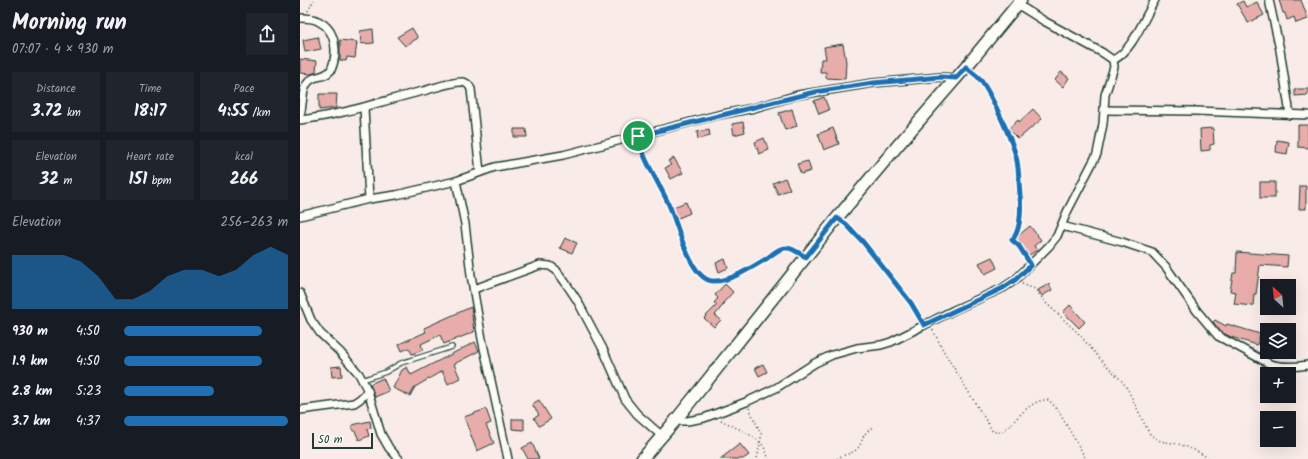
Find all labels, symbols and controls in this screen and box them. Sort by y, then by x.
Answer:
text: Morning run [12,6,127,41]
button: share [246,13,288,55]
text: 07:07 · 4 × 930 m [12,39,113,60]
text: Distance [36,80,76,98]
text: Time [139,80,161,98]
text: Pace [234,80,254,98]
text: 3.72 [31,98,62,125]
text: 18:17 [134,98,166,125]
text: 4:55 [218,98,248,125]
text: km [62,104,81,122]
text: /km [248,104,270,122]
pin [621,119,655,153]
icon: arrive [627,125,649,147]
text: Elevation [35,148,77,166]
text: Heart rate [126,148,174,166]
text: kcal [235,148,253,166]
text: 32 [40,166,59,193]
text: 151 [128,166,147,193]
text: 266 [230,166,258,193]
text: m [59,172,72,190]
text: bpm [147,172,172,190]
text: Elevation [12,212,61,233]
text: 256–263 m [221,212,288,233]
north arrow [1260,279,1296,315]
map controls [1260,279,1296,447]
text: 930 m [12,321,48,342]
text: 4:50 [76,321,100,342]
button: layers [1260,323,1296,359]
text: 1.9 km [12,351,48,372]
text: 4:50 [76,351,100,372]
button: + [1260,367,1296,403]
text: 2.8 km [12,381,52,402]
text: 5:23 [76,381,101,402]
text: 3.7 km [12,411,50,432]
text: 4:37 [76,411,100,432]
button: − [1260,411,1296,447]
scale bar [312,431,373,450]
text: 50 m [318,431,343,449]

